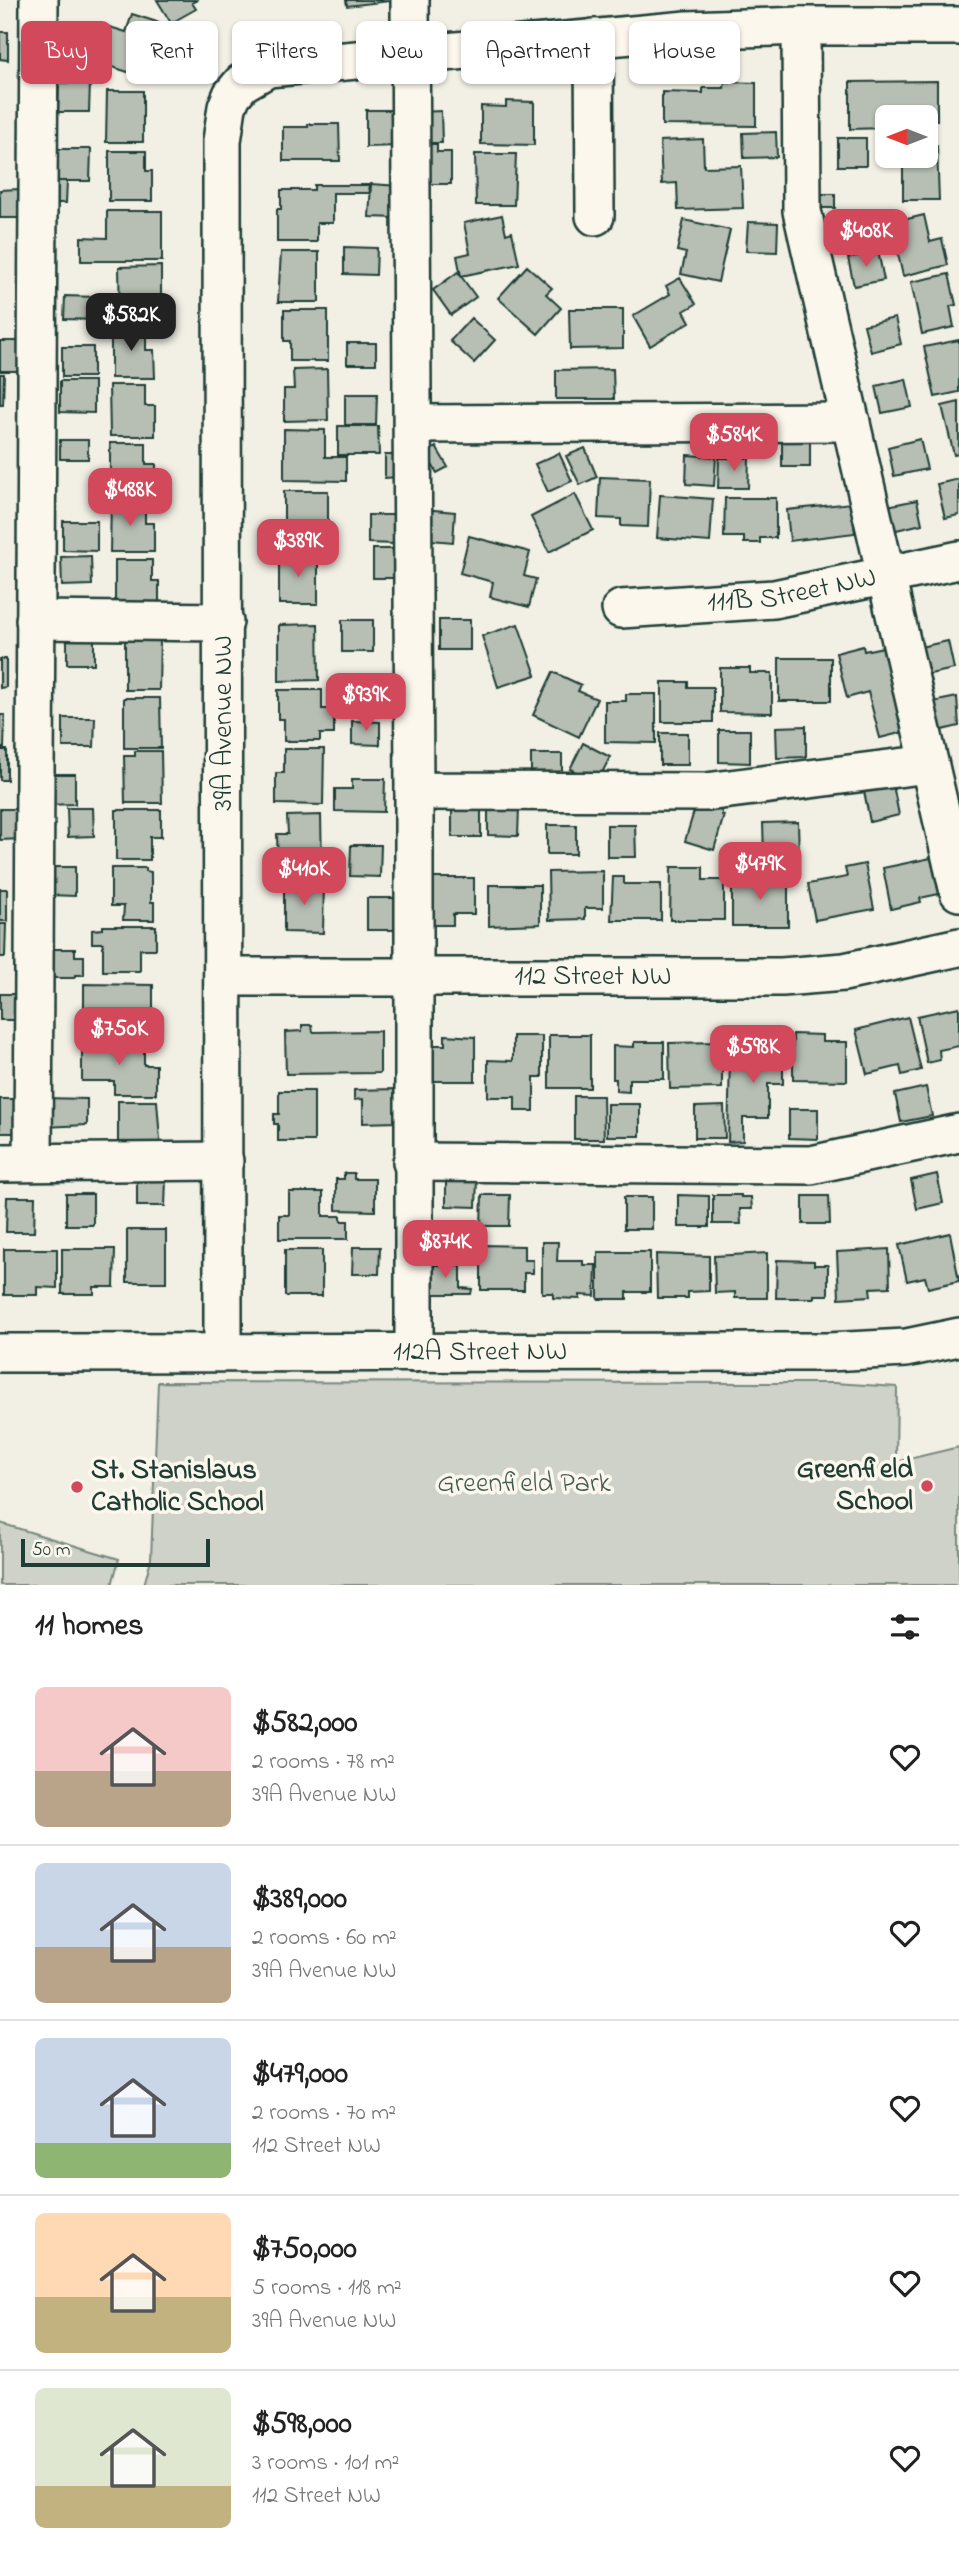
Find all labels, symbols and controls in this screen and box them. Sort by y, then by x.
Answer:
chip: Buy [21,21,112,84]
chip: Rent [126,21,218,84]
chip: Filters [232,21,342,84]
chip: New [356,21,447,84]
chip: Apartment [461,21,615,84]
chip: House [629,21,740,84]
north arrow [875,105,938,168]
map controls [875,105,938,168]
pin: $408K [817,210,915,269]
text: $408K [839,215,893,248]
pin: $582K [82,294,180,353]
text: $582K [102,299,160,332]
pin: $584K [685,414,783,473]
text: $584K [706,419,762,452]
pin: $488K [81,468,179,528]
text: $488K [104,474,156,507]
pin: $389K [249,520,347,579]
text: $389K [273,525,323,558]
street label: 111B Street NW [706,557,880,624]
street label: 39A Avenue NW [204,635,245,811]
pin: $939K [317,674,415,733]
text: $939K [342,679,390,712]
pin: $479K [711,842,809,902]
pin: $410K [255,848,353,907]
text: $479K [735,848,785,881]
text: $410K [278,853,330,886]
street label: 112 Street NW [515,957,671,998]
pin: $750K [70,1007,168,1067]
text: $750K [90,1013,148,1046]
pin: $598K [704,1026,802,1085]
text: $598K [726,1031,780,1064]
pin: $874K [396,1220,494,1280]
text: $874K [419,1226,471,1259]
street label: 112A Street NW [393,1332,567,1373]
place label: Greenfield School [797,1450,913,1523]
place label: St. Stanislaus Catholic School [91,1451,264,1524]
park label: Greenfield Park [437,1464,612,1505]
marker: Greenfield School [919,1478,935,1494]
marker: St. Stanislaus Catholic School [69,1479,85,1495]
scale bar [21,1536,210,1568]
text: 50 m [32,1537,71,1564]
text: 11 homes [35,1605,143,1649]
icon: filters [886,1608,924,1646]
text: $582,000 [252,1702,358,1746]
icon: home [91,1715,175,1799]
icon: heart [886,1738,924,1776]
text: 2 rooms · 78 m² [252,1746,395,1779]
text: 39A Avenue NW [252,1779,396,1812]
text: $389,000 [252,1878,347,1922]
icon: home [91,1891,175,1975]
icon: heart [886,1914,924,1952]
text: 2 rooms · 60 m² [252,1922,397,1955]
text: 39A Avenue NW [252,1955,396,1988]
text: $479,000 [252,2053,348,2097]
icon: home [91,2066,175,2150]
icon: heart [886,2089,924,2127]
text: 2 rooms · 70 m² [252,2097,396,2130]
text: 112 Street NW [252,2130,381,2163]
text: $750,000 [252,2228,357,2272]
icon: home [91,2241,175,2325]
icon: heart [886,2264,924,2302]
text: 5 rooms · 118 m² [252,2272,402,2305]
text: 39A Avenue NW [252,2305,396,2338]
text: $598,000 [252,2403,352,2447]
icon: home [91,2416,175,2500]
icon: heart [886,2439,924,2477]
text: 3 rooms · 101 m² [252,2447,399,2480]
text: 112 Street NW [252,2480,381,2513]

